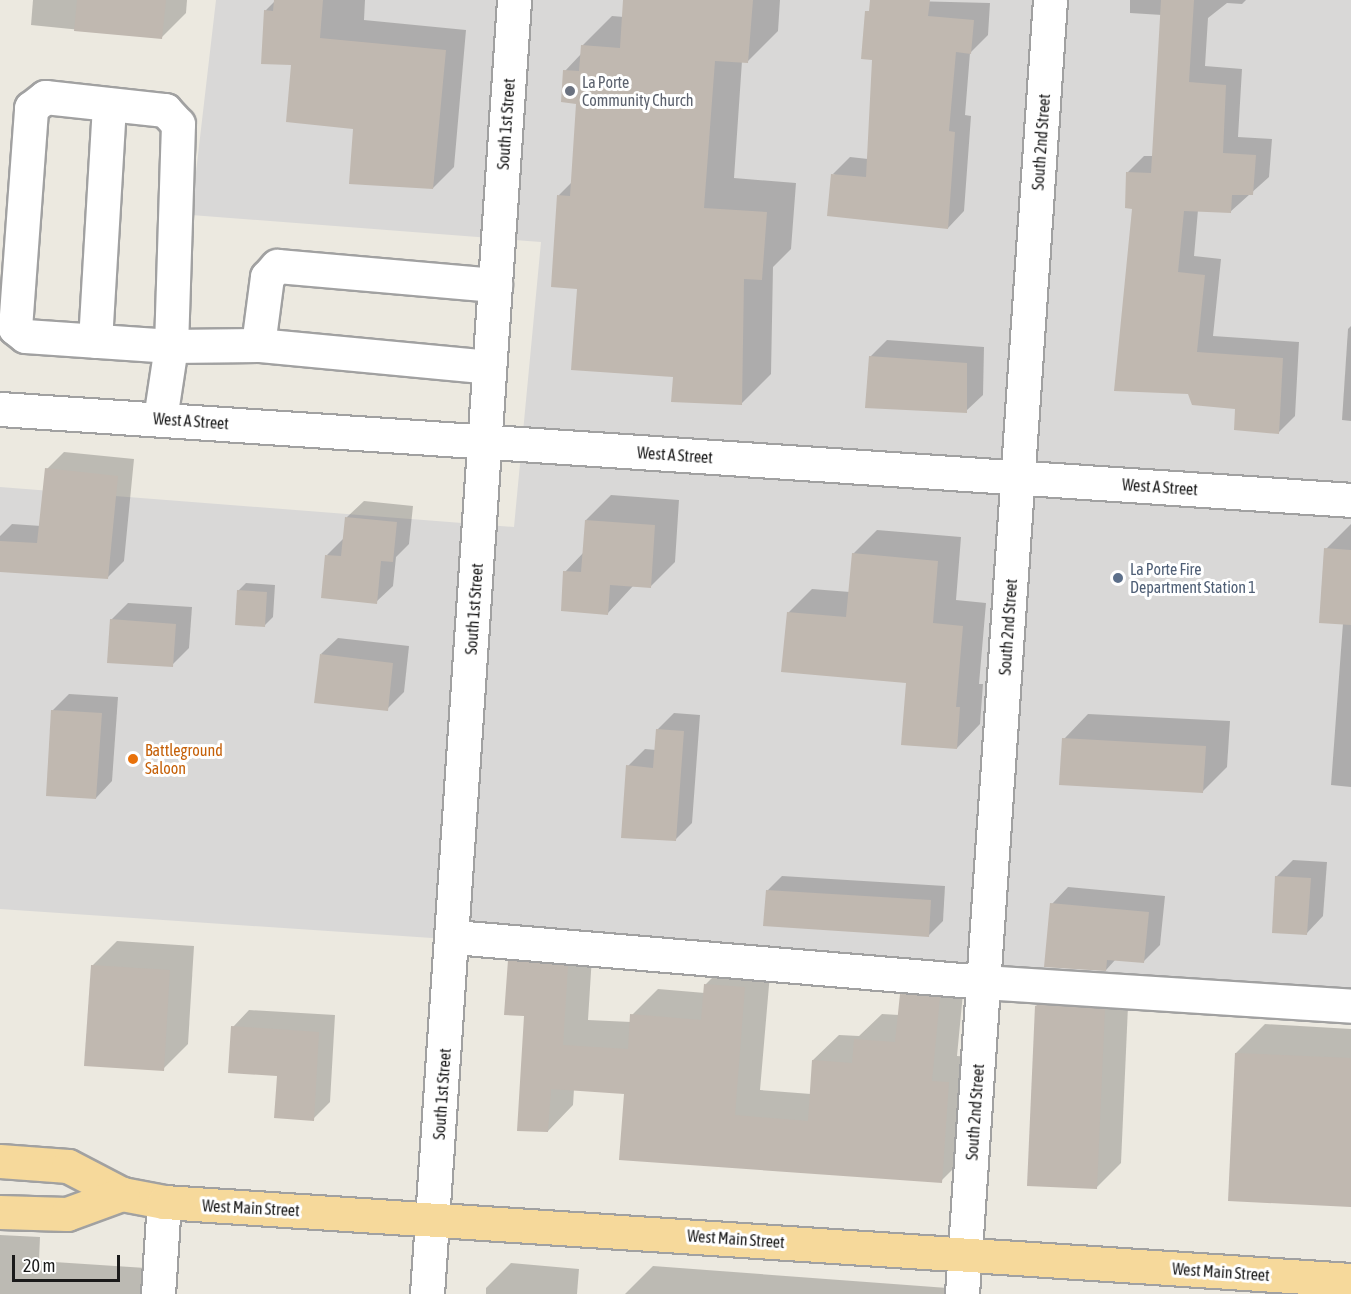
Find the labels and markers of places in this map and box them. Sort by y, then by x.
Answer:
place label: La Porte Community Church [582,72,693,110]
marker: La Porte Community Church [563,84,577,98]
place label: La Porte Fire Department Station 1 [1130,559,1256,597]
marker: La Porte Fire Department Station 1 [1111,571,1125,585]
place label: Battleground Saloon [145,740,223,778]
marker: Battleground Saloon [126,752,140,766]

